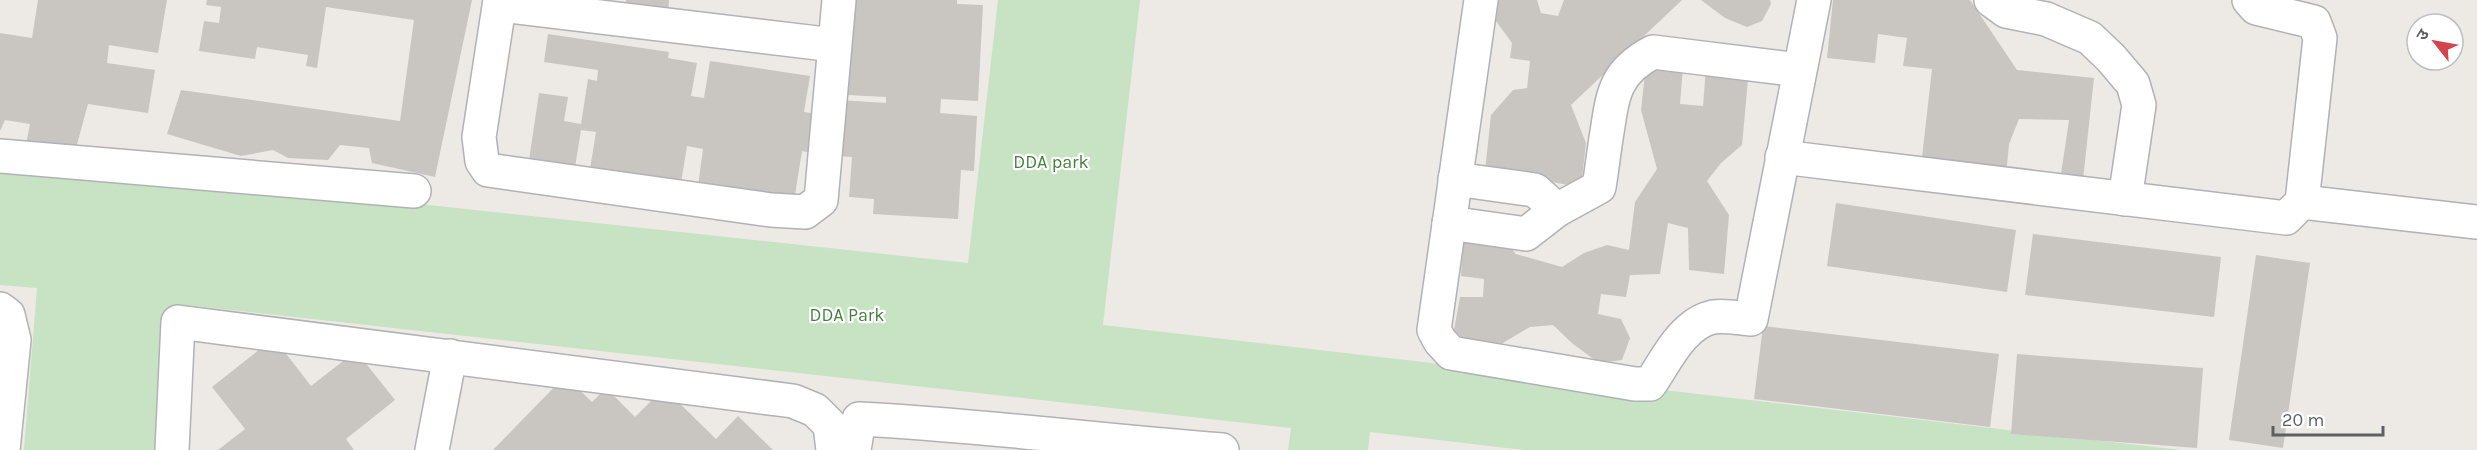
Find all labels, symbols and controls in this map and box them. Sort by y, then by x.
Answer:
north arrow [2405,12,2465,72]
text: उ [2412,25,2433,43]
park label: DDA park [1013,151,1089,173]
park label: DDA Park [810,304,884,326]
scale bar [2273,399,2382,437]
text: 20 m [2282,409,2324,431]

